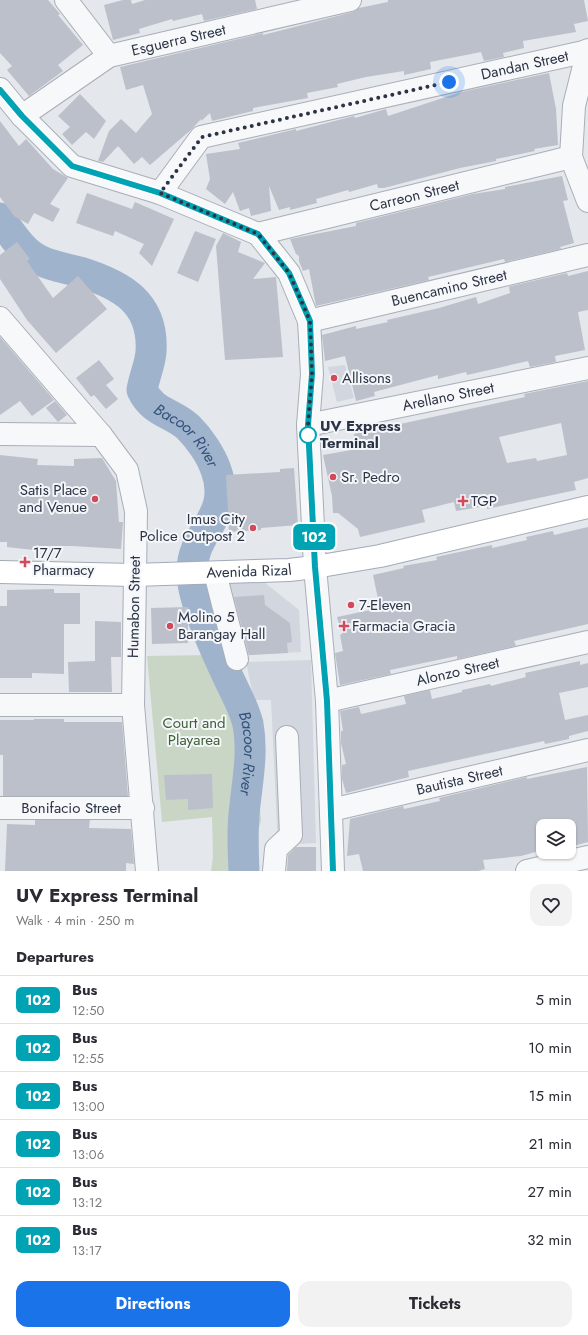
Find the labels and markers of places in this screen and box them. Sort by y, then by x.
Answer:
place label: Allisons [342,367,391,389]
marker: Allisons [329,373,339,383]
place label: UV Express Terminal [320,415,401,454]
marker: UV Express Terminal [299,426,317,444]
place label: Sr. Pedro [341,466,400,488]
marker: Sr. Pedro [328,472,338,482]
place label: Satis Place and Venue [19,479,87,518]
place label: TGP [471,490,497,512]
marker: Satis Place and Venue [90,494,100,504]
marker: TGP [458,496,468,506]
place label: Imus City Police Outpost 2 [140,508,245,547]
marker: Imus City Police Outpost 2 [248,523,258,533]
place label: 17/7 Pharmacy [33,542,95,581]
marker: 17/7 Pharmacy [20,557,30,567]
place label: 7-Eleven [359,594,411,616]
marker: 7-Eleven [346,600,356,610]
place label: Molino 5 Barangay Hall [178,606,265,645]
place label: Farmacia Gracia [352,615,455,637]
marker: Molino 5 Barangay Hall [165,621,175,631]
marker: Farmacia Gracia [339,621,349,631]

